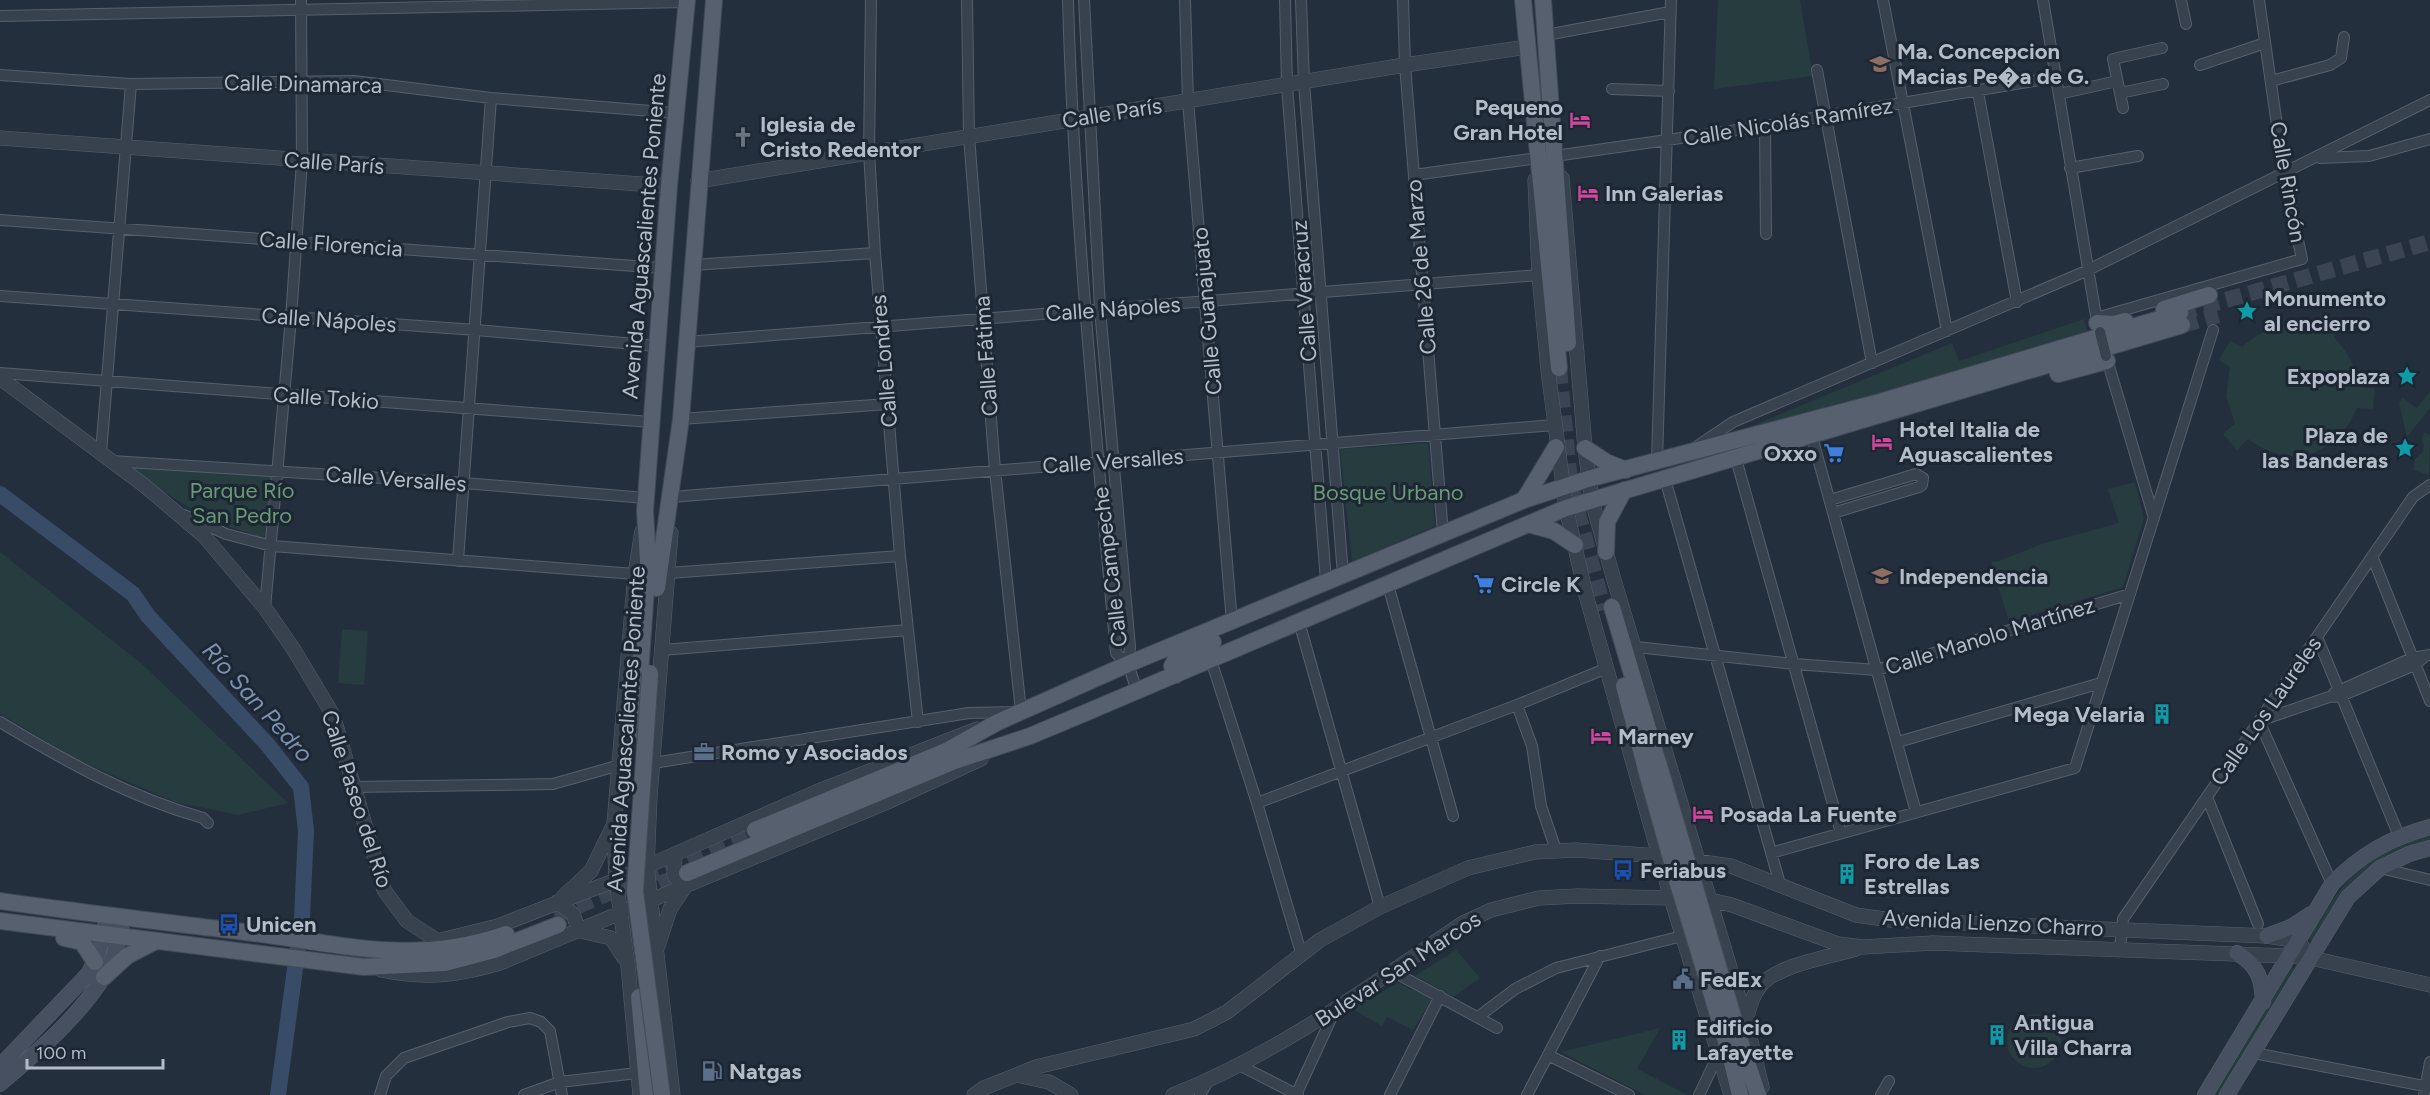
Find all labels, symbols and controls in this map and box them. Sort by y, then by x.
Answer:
place label: Ma. Concepcion Macias Pe�a de G. [1897,38,2089,90]
school or university icon: Ma. Concepcion Macias Pe�a de G. [1868,52,1892,76]
street label: Calle Dinamarca [224,69,382,99]
street label: Avenida Aguascalientes Poniente [616,72,672,400]
street label: Calle París [1060,92,1164,134]
street label: Calle Nicolás Ramírez [1681,92,1895,152]
place label: Pequeno Gran Hotel [1453,94,1563,146]
hotel icon: Pequeno Gran Hotel [1568,108,1592,132]
place label: Iglesia de Cristo Redentor [760,111,922,163]
street label: Calle Rincón [2264,119,2312,245]
church icon: Iglesia de Cristo Redentor [731,125,755,149]
street label: Calle París [283,146,385,180]
street label: Calle 26 de Marzo [1400,178,1442,356]
place label: Inn Galerias [1605,180,1723,207]
hotel icon: Inn Galerias [1576,181,1600,205]
street label: Calle Veracruz [1286,219,1322,363]
street label: Calle Florencia [258,226,404,262]
street label: Calle Guanajuato [1186,226,1228,396]
place label: Monumento al encierro [2264,285,2386,337]
street label: Calle Nápoles [1045,291,1181,327]
street label: Calle Londres [865,293,903,429]
street label: Calle Fátima [968,295,1004,417]
place icon: Monumento al encierro [2235,299,2259,323]
street label: Calle Nápoles [261,302,397,338]
place label: Expoplaza [2287,363,2390,390]
place icon: Expoplaza [2395,364,2419,388]
street label: Calle Tokio [272,381,380,415]
place label: Hotel Italia de Aguascalientes [1899,416,2053,468]
place label: Plaza de las Banderas [2262,422,2388,474]
hotel icon: Hotel Italia de Aguascalientes [1870,430,1894,454]
place icon: Plaza de las Banderas [2393,436,2417,460]
place label: Oxxo [1764,440,1817,467]
supermarket icon: Oxxo [1822,441,1846,465]
street label: Calle Versalles [1042,443,1184,479]
street label: Calle Versalles [325,461,467,497]
park label: Parque Río San Pedro [189,477,295,529]
park label: Bosque Urbano [1312,479,1464,506]
street label: Calle Campeche [1087,485,1133,649]
place label: Independencia [1899,563,2048,590]
school or university icon: Independencia [1870,564,1894,588]
street label: Avenida Aguascalientes Poniente [601,565,651,893]
place label: Circle K [1501,571,1581,598]
supermarket icon: Circle K [1472,572,1496,596]
street label: Calle Manolo Martínez [1882,591,2098,681]
street label: Calle Los Laureles [2205,631,2327,791]
water label: Río San Pedro [197,636,320,768]
place label: Mega Velaria [2014,701,2145,728]
building icon: Mega Velaria [2150,702,2174,726]
street label: Calle Paseo del Río [316,707,398,891]
place label: Marney [1618,723,1694,750]
hotel icon: Marney [1589,724,1613,748]
place label: Romo y Asociados [721,739,907,766]
office icon: Romo y Asociados [692,740,716,764]
place label: Posada La Fuente [1720,801,1897,828]
hotel icon: Posada La Fuente [1691,802,1715,826]
place label: Foro de Las Estrellas [1864,848,1979,900]
place label: Feriabus [1640,857,1726,884]
bus stop icon: Feriabus [1611,858,1635,882]
building icon: Foro de Las Estrellas [1835,862,1859,886]
street label: Avenida Lienzo Charro [1882,904,2104,942]
street label: Bulevar San Marcos [1310,905,1486,1033]
place label: Unicen [246,911,316,938]
bus stop icon: Unicen [217,912,241,936]
place label: FedEx [1700,966,1762,993]
public building icon: FedEx [1671,967,1695,991]
place label: Antigua Villa Charra [2014,1009,2132,1061]
place label: Edificio Lafayette [1696,1014,1794,1066]
building icon: Antigua Villa Charra [1985,1023,2009,1047]
building icon: Edificio Lafayette [1667,1028,1691,1052]
scale bar [27,1032,164,1070]
text: 100 m [36,1042,86,1064]
place label: Natgas [729,1058,802,1085]
fuel station icon: Natgas [700,1059,724,1083]

